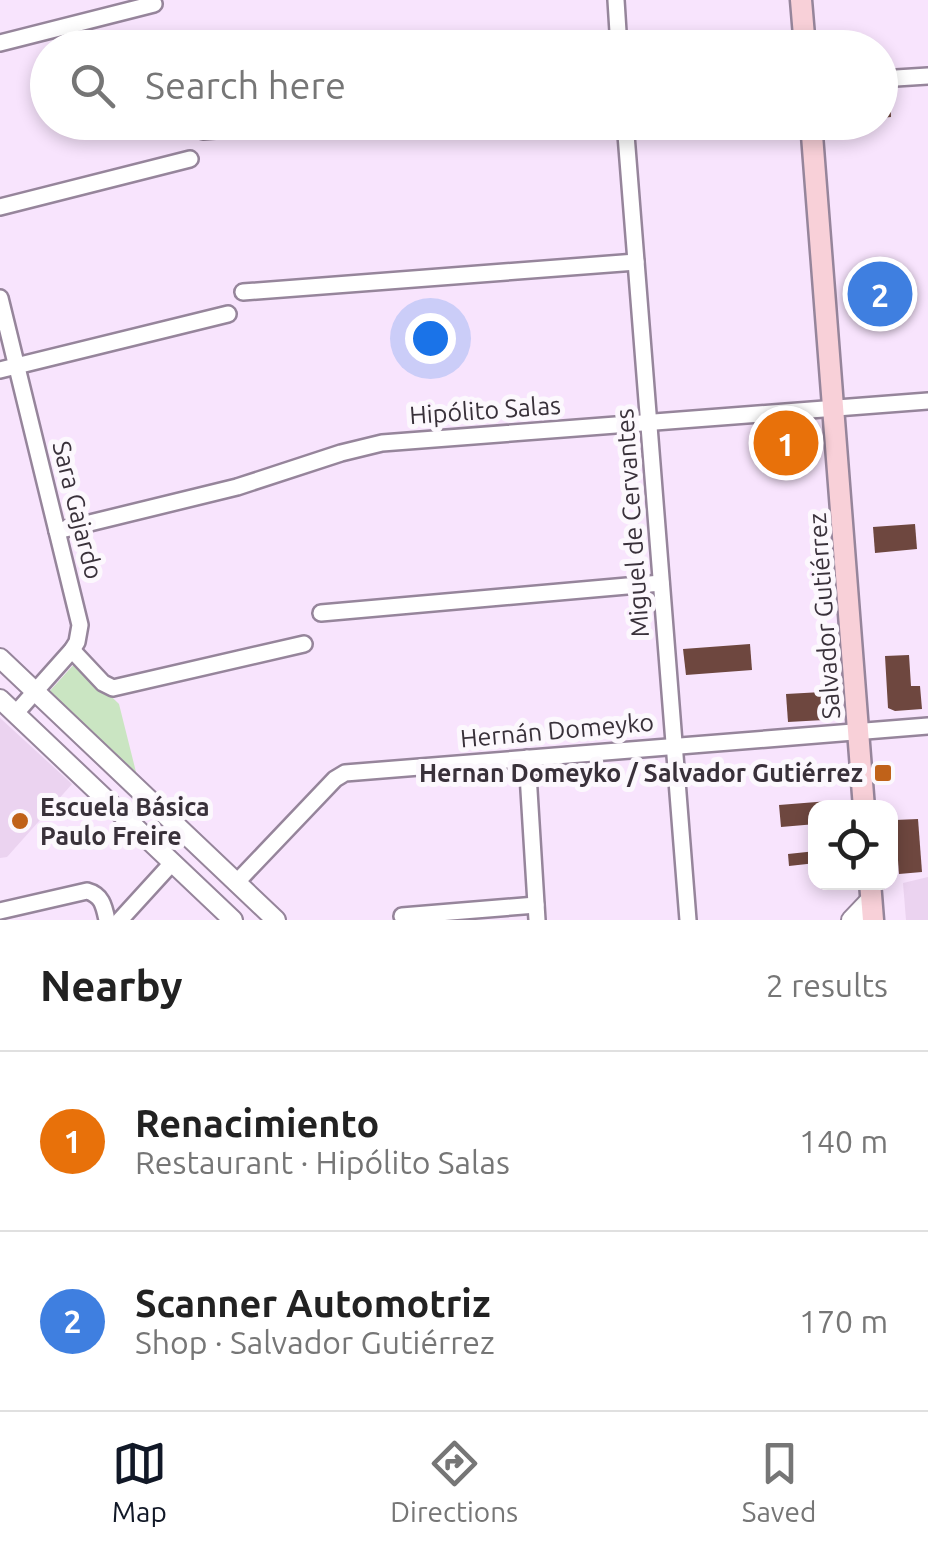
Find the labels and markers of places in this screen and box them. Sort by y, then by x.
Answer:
pin: 2 [848,256,912,332]
pin: 1 [754,406,818,480]
place label: Hernan Domeyko / Salvador Gutiérrez [419,759,863,787]
marker: Hernan Domeyko / Salvador Gutiérrez [872,762,894,784]
place label: Escuela Básica Paulo Freire [40,793,210,850]
marker: Escuela Básica Paulo Freire [9,810,31,832]

